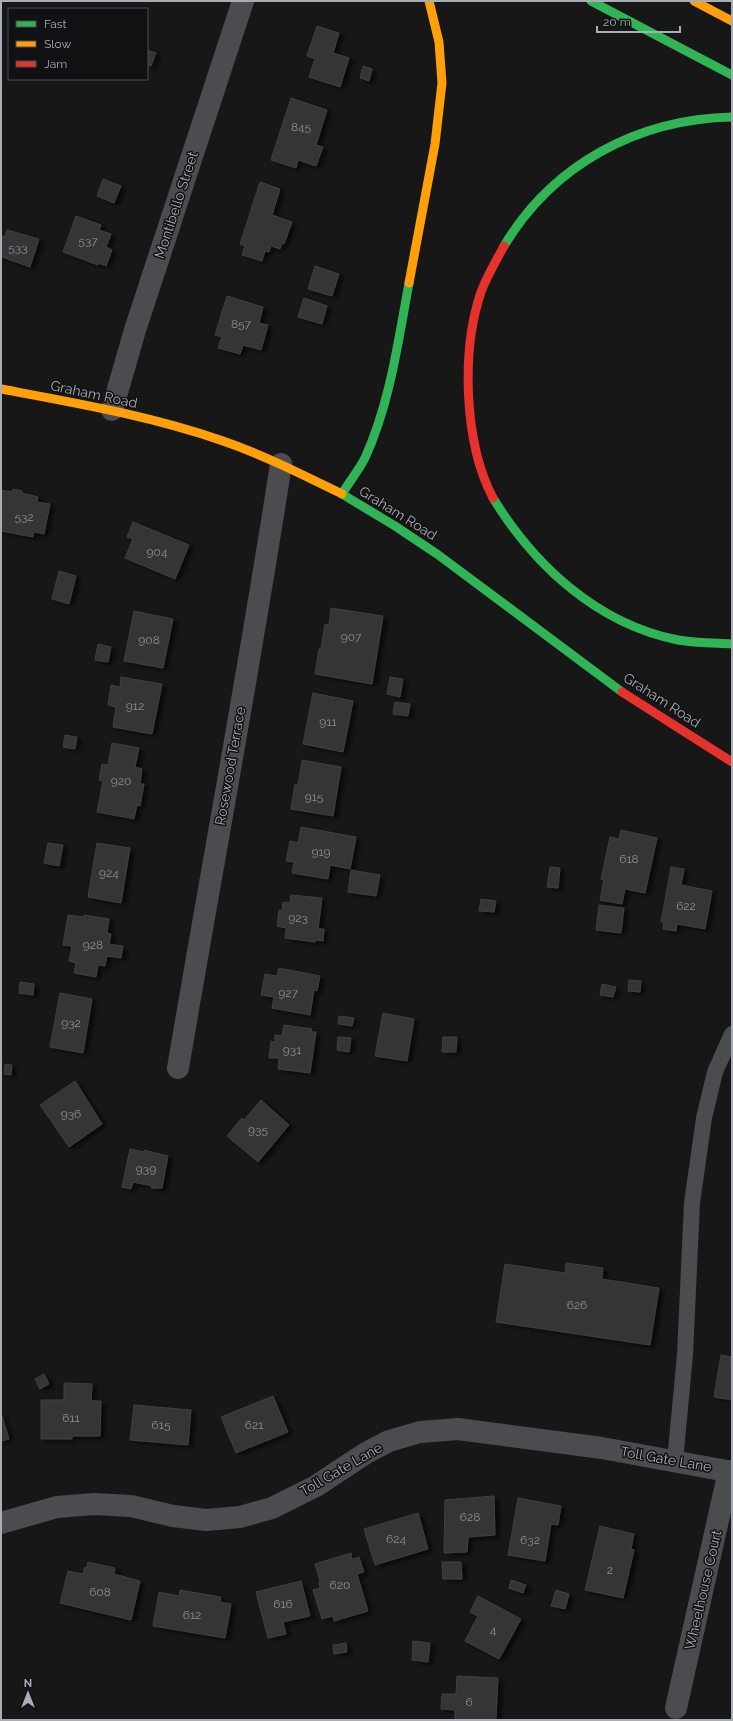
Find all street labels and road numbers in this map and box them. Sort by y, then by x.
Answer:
street label: Montibello Street [151,149,201,261]
street label: Graham Road [49,377,139,411]
street label: Graham Road [356,483,440,543]
street label: Graham Road [621,669,703,731]
street label: Rosewood Terrace [212,705,248,827]
street label: Toll Gate Lane [297,1439,385,1499]
street label: Toll Gate Lane [619,1443,713,1475]
street label: Wheelhouse Court [681,1528,725,1651]

